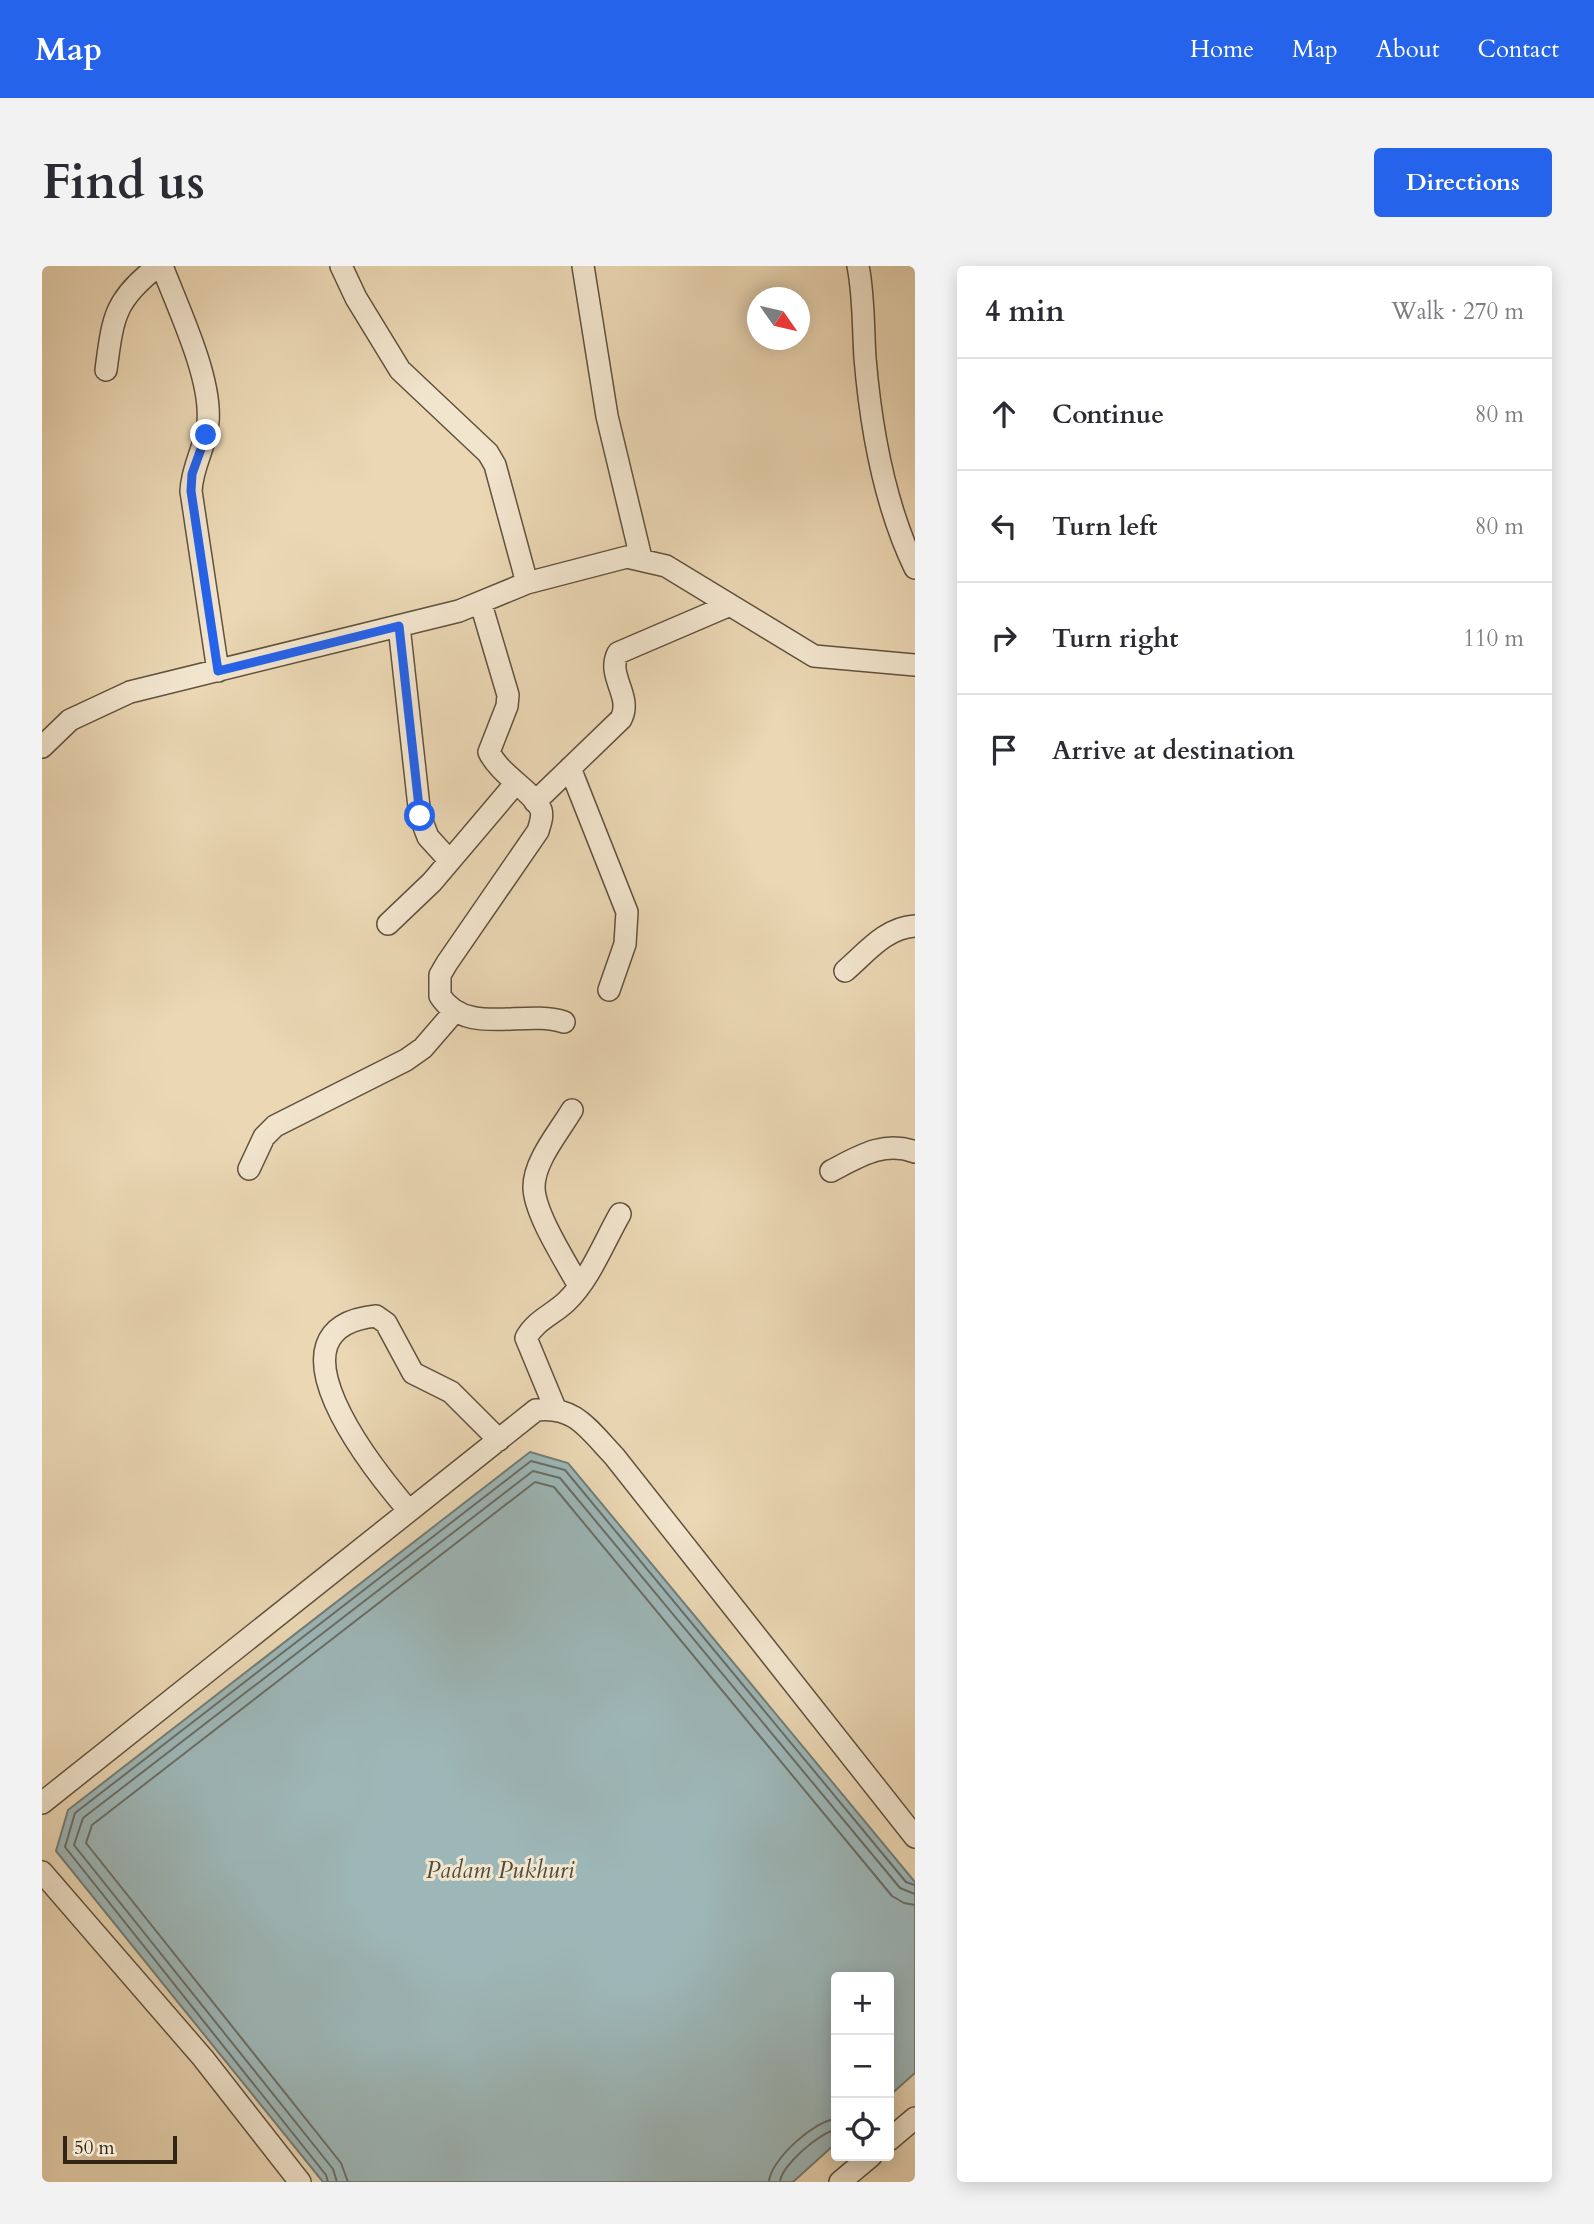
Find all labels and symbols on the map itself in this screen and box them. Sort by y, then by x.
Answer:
north arrow [747,287,810,350]
route end [190,419,221,450]
route start [404,800,435,831]
water label: Padam Pukhuri [426,1854,575,1887]
scale bar [63,2133,177,2165]

